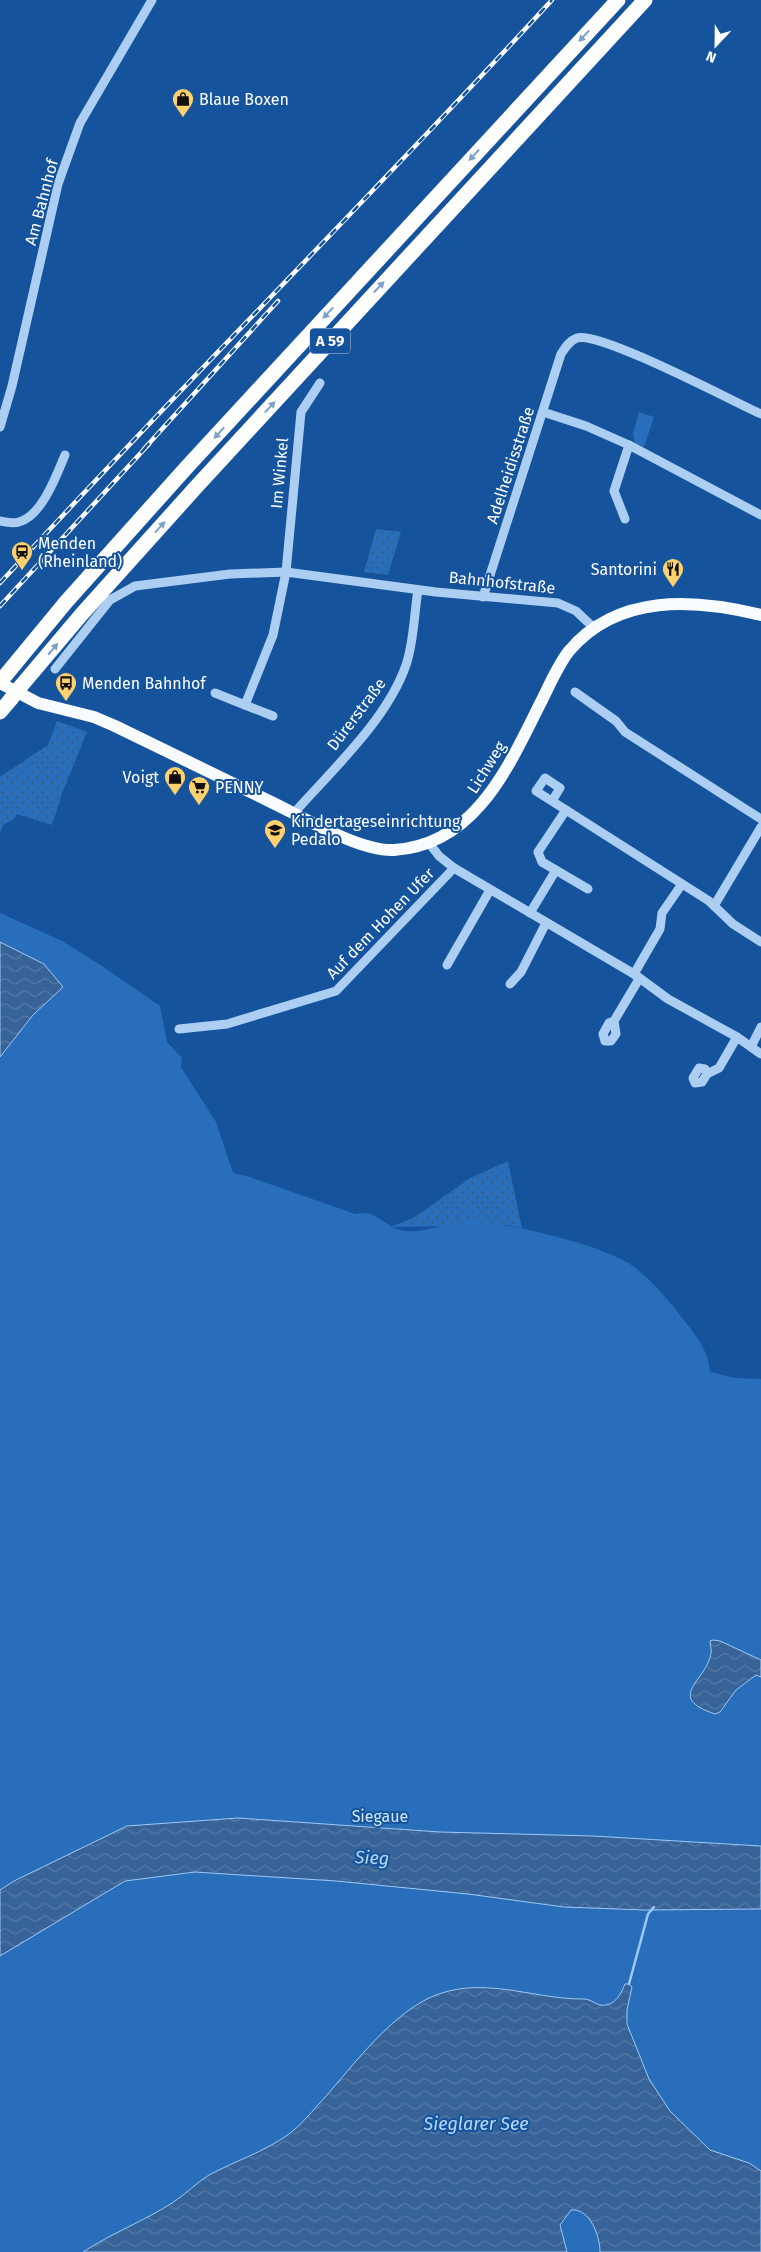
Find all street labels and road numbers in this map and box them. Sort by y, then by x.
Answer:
street label: Am Bahnhof [21,155,63,247]
road number: A 59 [310,328,350,354]
street label: Adelheidisstraße [483,404,538,526]
street label: Im Winkel [267,436,292,509]
street label: Bahnhofstraße [448,567,556,598]
street label: Dürerstraße [323,674,390,754]
street label: Lichweg [463,737,510,797]
street label: Auf dem Hohen Ufer [322,863,439,983]

